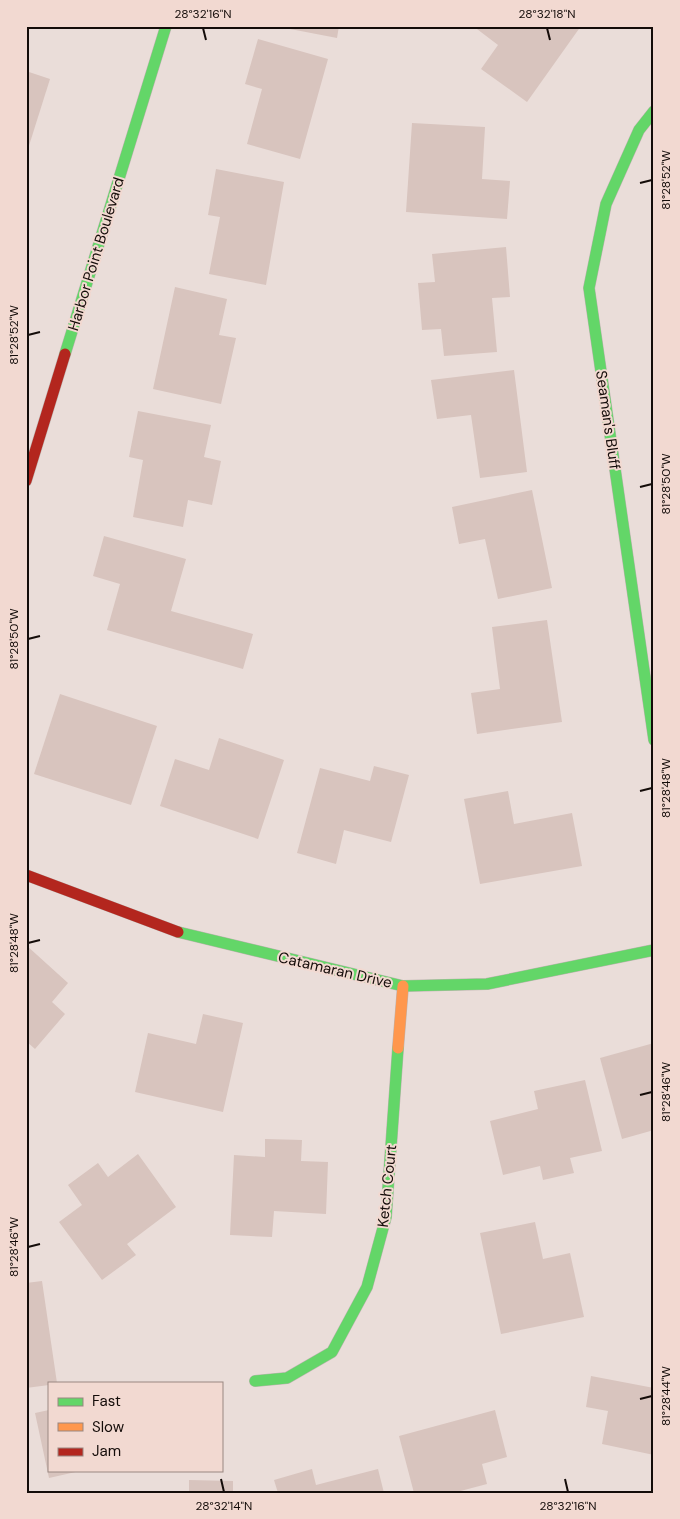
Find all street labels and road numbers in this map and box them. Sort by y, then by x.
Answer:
street label: Harbor Point Boulevard [63,175,129,333]
street label: Seaman's Bluff [591,369,625,471]
street label: Catamaran Drive [276,947,394,993]
street label: Ketch Court [373,1144,401,1228]

